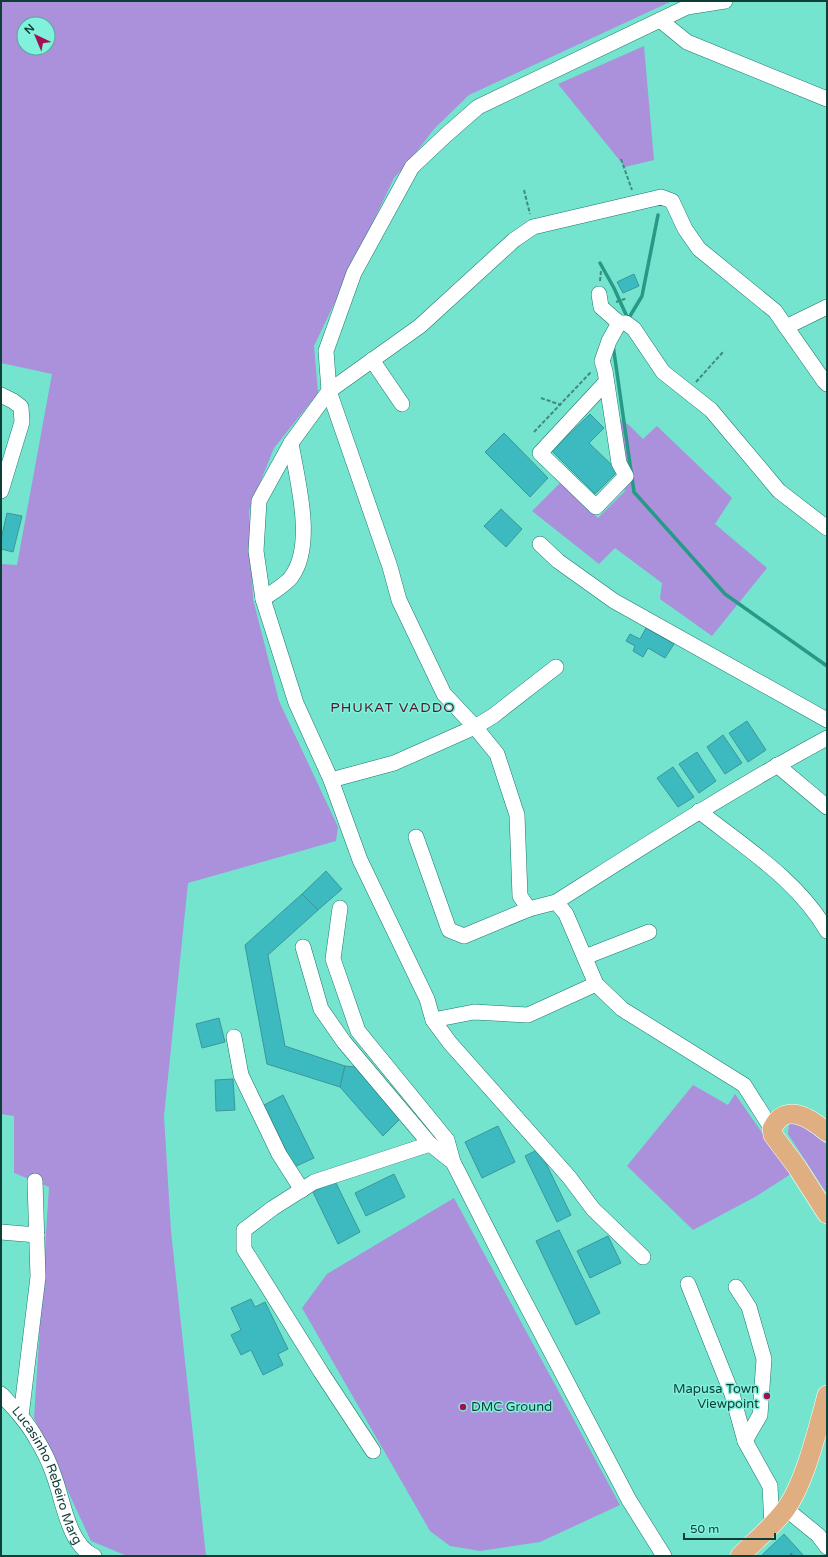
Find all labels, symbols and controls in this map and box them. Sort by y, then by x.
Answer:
north arrow [16,16,56,56]
text: N [22,21,37,37]
district label: PHUKAT VADDO [330,699,456,716]
place label: Mapusa Town Viewpoint [673,1381,759,1412]
marker: Mapusa Town Viewpoint [762,1391,772,1401]
place label: DMC Ground [471,1399,552,1415]
marker: DMC Ground [458,1402,468,1412]
street label: Lucasinho Rebeiro Marg [8,1403,86,1548]
scale bar [684,1515,775,1541]
text: 50 m [690,1522,719,1536]

